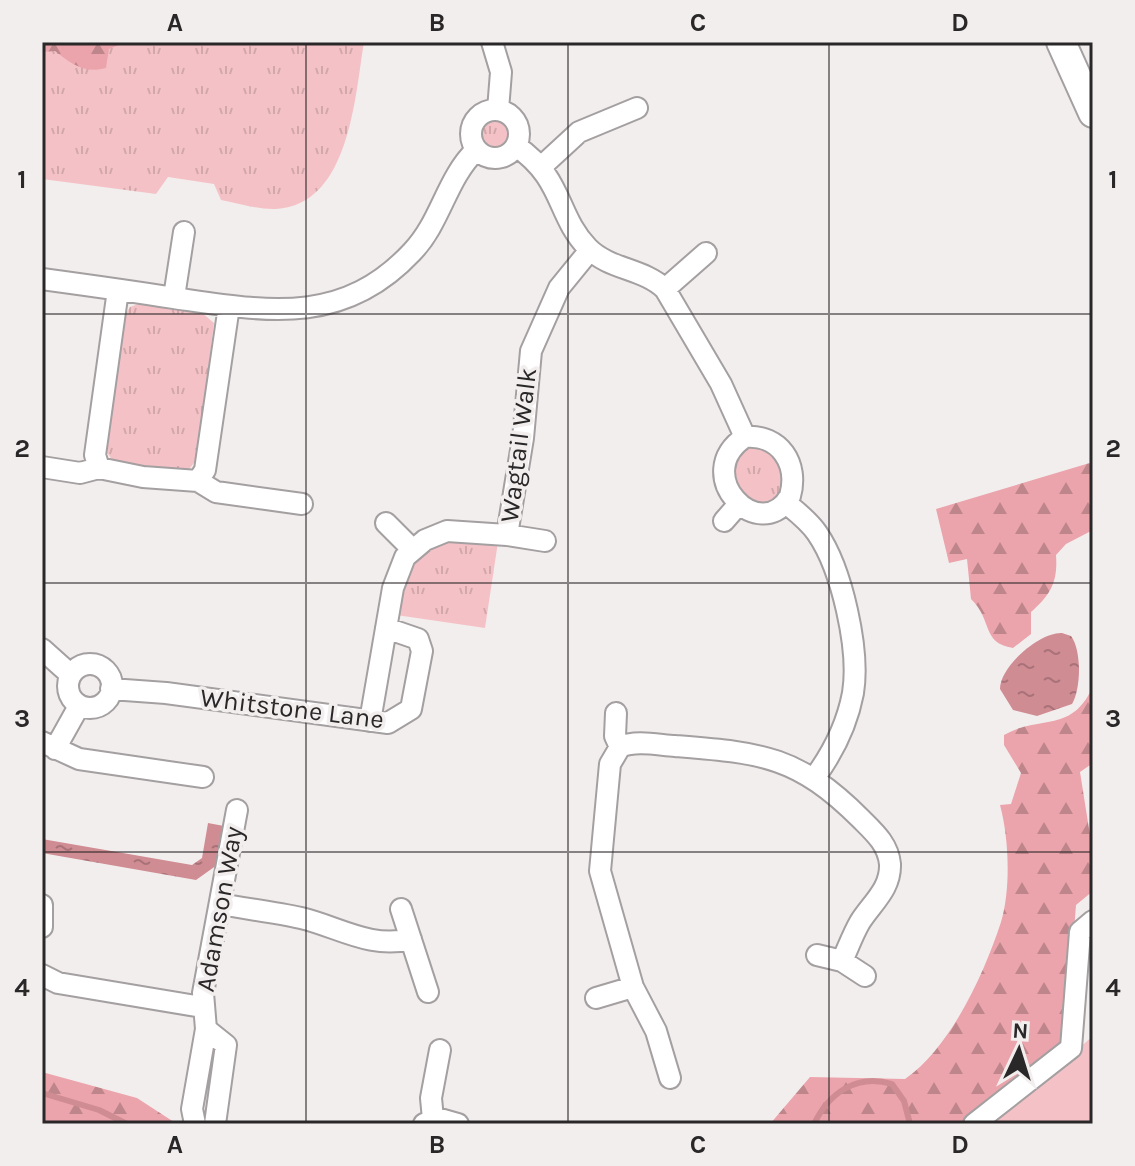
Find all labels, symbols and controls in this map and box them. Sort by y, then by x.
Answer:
text: A [167,7,183,38]
text: B [429,7,445,38]
text: C [690,7,706,38]
text: D [951,7,969,38]
text: 1 [17,164,27,195]
text: 1 [1108,164,1118,195]
street label: Wagtail Walk [494,366,543,524]
text: 2 [14,433,30,464]
text: 2 [1105,433,1121,464]
street label: Whitstone Lane [198,682,386,735]
text: 3 [14,703,30,734]
text: 3 [1105,703,1121,734]
street label: Adamson Way [190,824,249,994]
text: 4 [14,972,30,1003]
text: 4 [1105,972,1121,1003]
north arrow [979,1010,1059,1090]
text: N [1012,1018,1029,1045]
text: A [167,1129,183,1160]
text: B [429,1129,445,1160]
text: C [690,1129,706,1160]
text: D [951,1129,969,1160]

